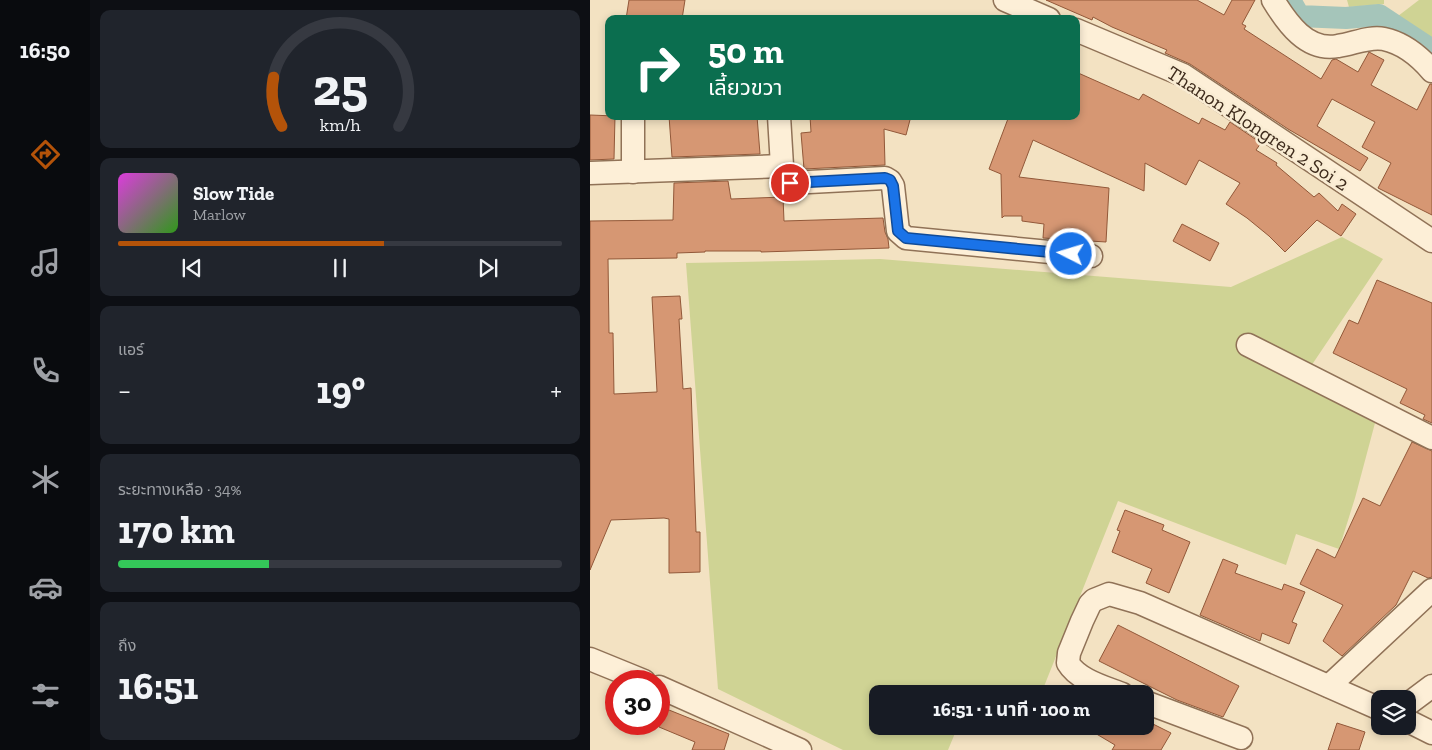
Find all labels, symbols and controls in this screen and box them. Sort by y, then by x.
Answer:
text: 50 m [708,30,784,72]
icon: right [625,35,690,100]
text: 16:50 [20,37,70,64]
text: 25 [312,56,368,118]
street label: Thanon Klongren 2 Soi 2 [1163,60,1353,196]
text: เลี้ยวขวา [708,74,783,101]
text: km/h [320,114,360,136]
icon: directions [28,137,63,172]
pin [769,162,811,204]
icon: arrive [776,169,804,197]
text: Slow Tide [193,182,274,205]
text: Marlow [193,205,246,224]
position arrow [1044,227,1096,279]
icon: music [28,245,63,280]
icon: previous [178,254,206,282]
icon: pause [326,254,354,282]
icon: next [474,254,502,282]
text: แอร์ [118,340,144,359]
icon: phone [28,353,63,388]
text: 19° [316,367,365,413]
text: − [118,374,131,407]
text: + [550,374,562,407]
icon: climate [28,462,63,497]
text: ระยะทางเหลือ · 34% [118,480,242,499]
text: 170 km [118,507,235,553]
icon: car [28,570,63,605]
text: ถึง [118,636,136,655]
text: 16:51 [118,663,198,709]
speed limit sign: 30 [605,670,670,735]
icon: filters [28,678,63,713]
map controls [1371,690,1416,735]
button: layers [1371,690,1416,735]
text: 16:51 · 1 นาที · 100 m [933,698,1090,721]

